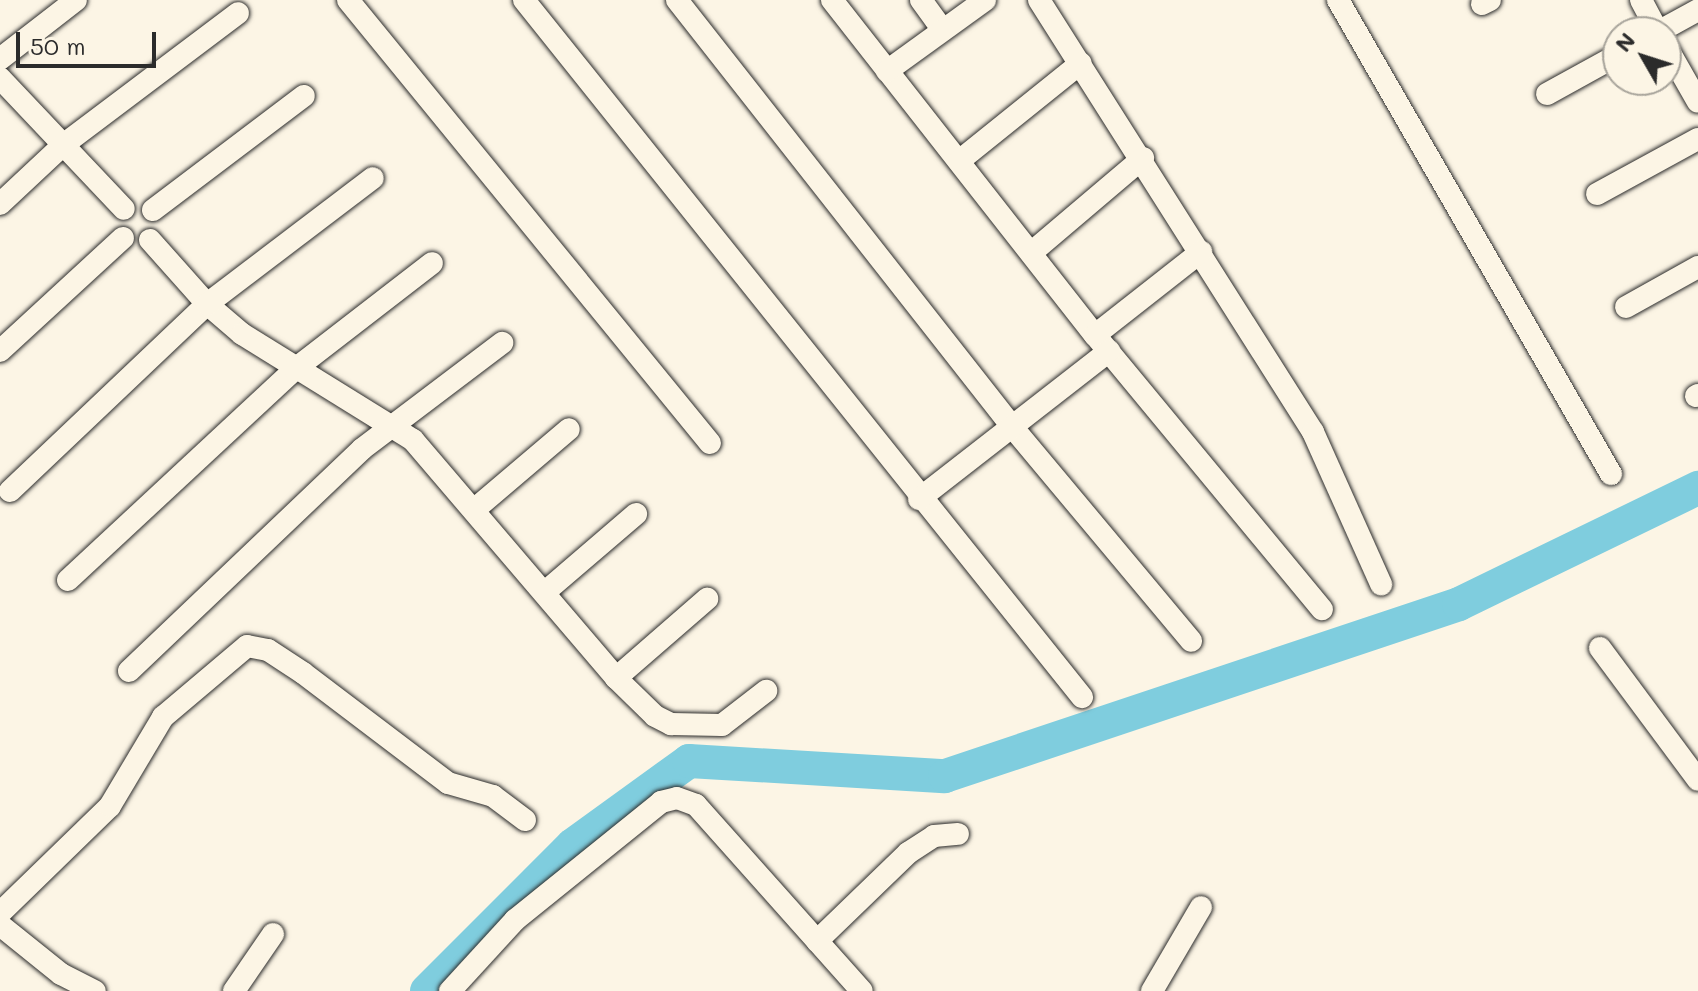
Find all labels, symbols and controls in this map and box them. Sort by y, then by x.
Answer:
scale bar [20,16,160,66]
north arrow [1602,16,1682,96]
text: N [1608,26,1641,57]
text: 50 m [30,30,86,61]

